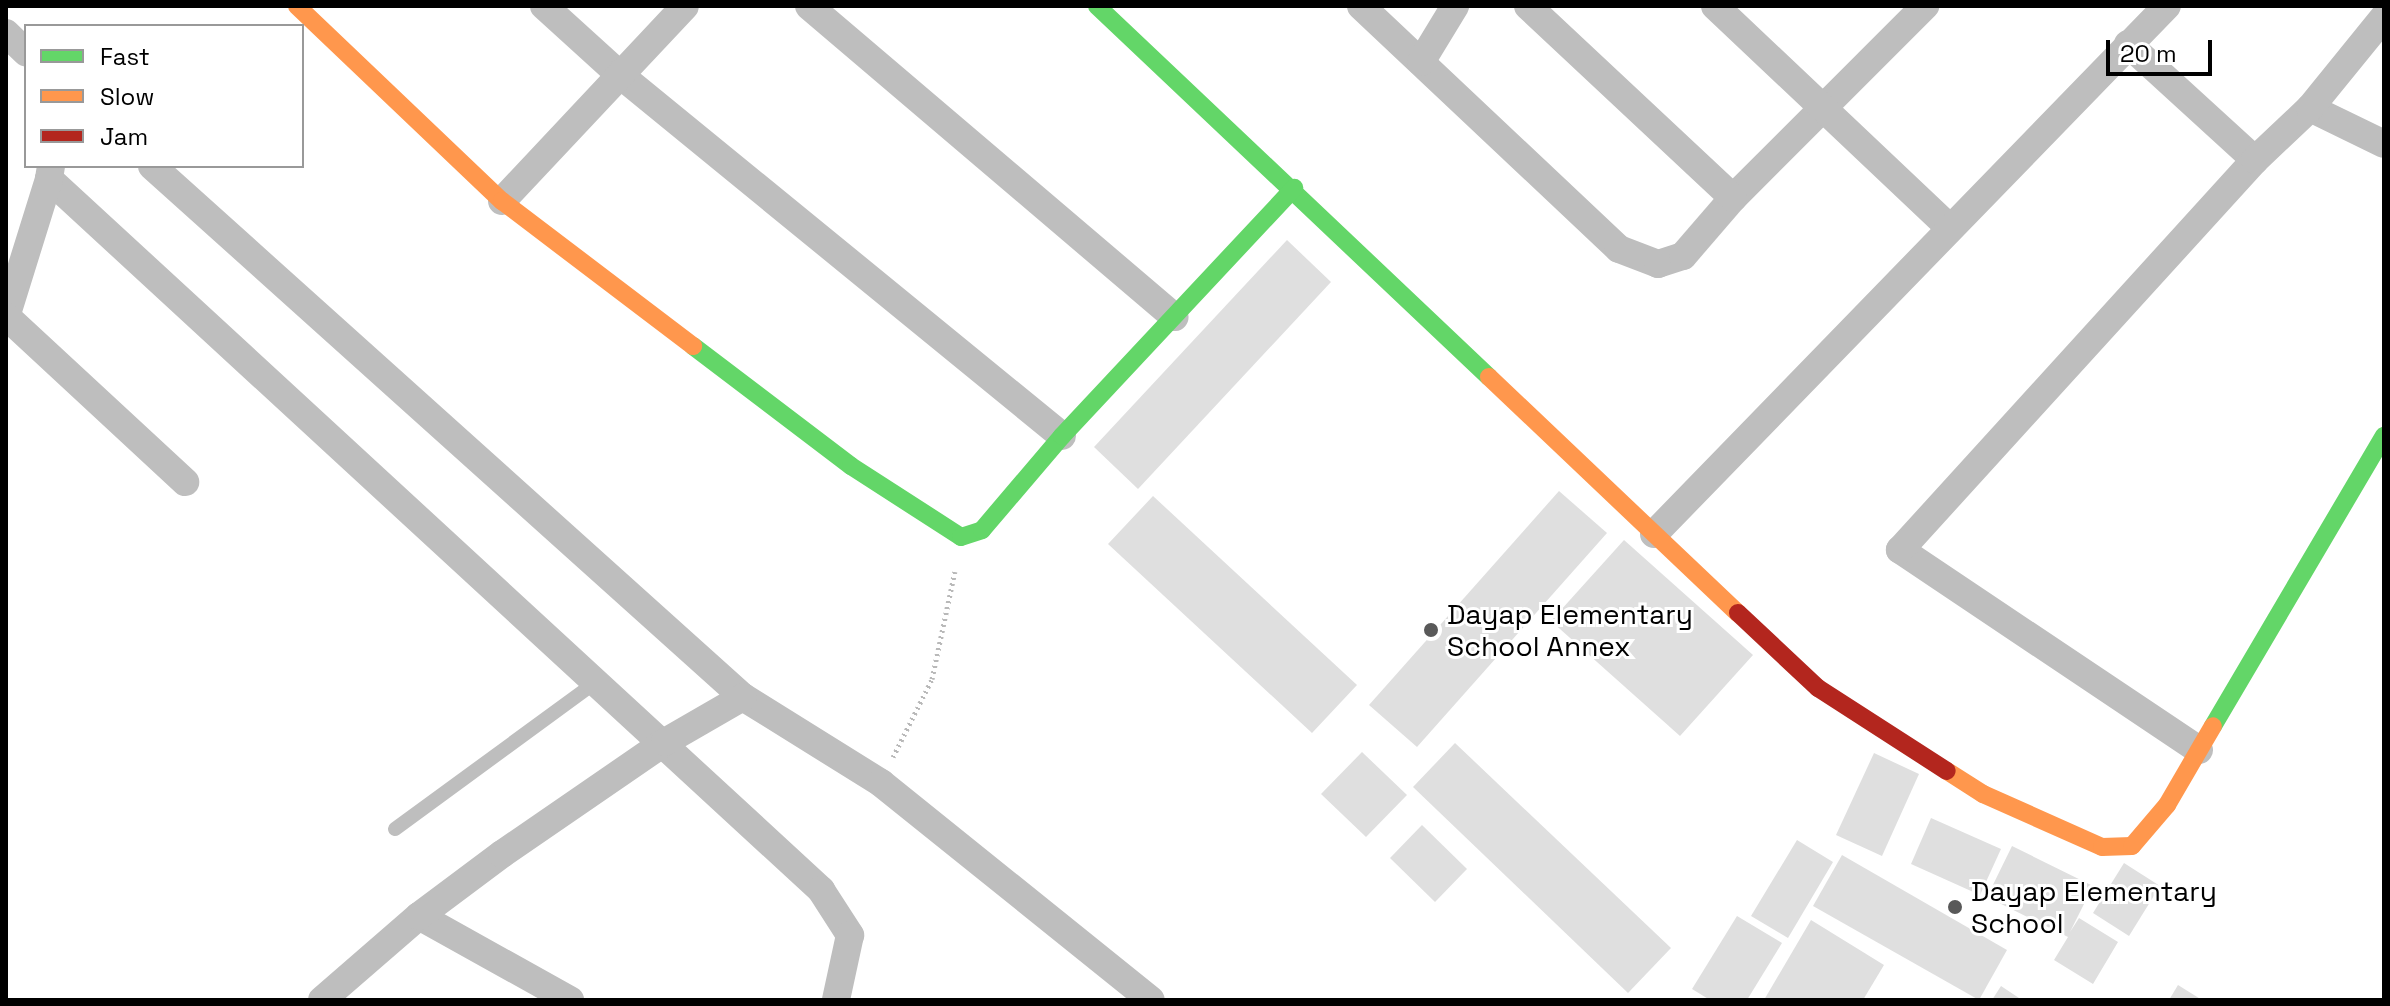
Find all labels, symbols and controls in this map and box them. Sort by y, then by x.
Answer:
legend [24,24,304,168]
scale bar [2110,24,2216,74]
text: 20 m [2120,38,2177,69]
text: Fast [100,41,150,72]
text: Slow [100,81,154,112]
text: Jam [100,121,148,152]
place label: Dayap Elementary School Annex [1447,597,1693,663]
marker: Dayap Elementary School Annex [1422,621,1440,639]
place label: Dayap Elementary School [1971,874,2217,940]
marker: Dayap Elementary School [1946,898,1964,916]

